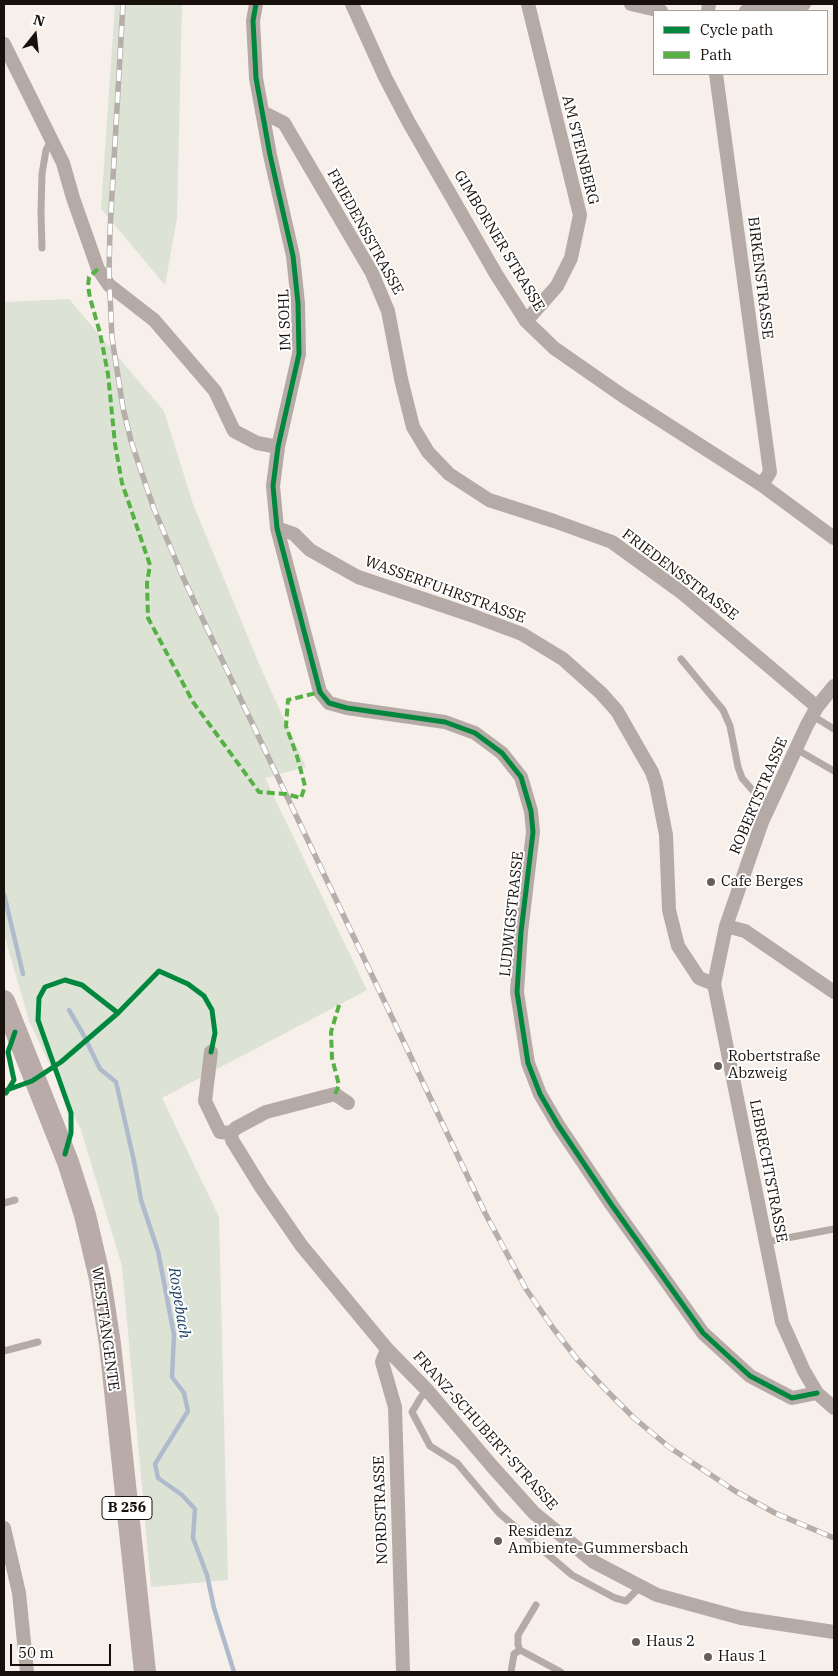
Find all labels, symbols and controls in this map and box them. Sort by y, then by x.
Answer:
north arrow [10,10,60,60]
text: N [31,10,47,31]
legend [653,10,828,75]
text: Cycle path [700,20,773,39]
text: Path [700,45,732,64]
street label: AM STEINBERG [558,93,602,207]
street label: FRIEDENSSTRASSE [323,166,407,298]
street label: GIMBORNER STRASSE [450,167,548,315]
street label: BIRKENSTRASSE [744,216,776,340]
street label: IM SOHL [275,289,295,351]
street label: FRIEDENSSTRASSE [618,525,742,625]
street label: WASSERFUHRSTRASSE [362,552,528,628]
street label: ROBERTSTRASSE [726,735,792,857]
street label: LUDWIGSTRASSE [496,850,528,978]
place label: Cafe Berges [721,873,803,891]
marker: Cafe Berges [705,876,717,888]
place label: Robertstraße Abzweig [728,1048,821,1083]
marker: Robertstraße Abzweig [712,1060,724,1072]
street label: LEBRECHTSTRASSE [745,1098,791,1244]
street label: WESTTANGENTE [87,1266,123,1392]
water label: Rospebach [164,1266,194,1340]
street label: FRANZ-SCHUBERT-STRASSE [409,1348,561,1514]
street label: NORDSTRASSE [370,1455,392,1565]
road number: B 256 [102,1496,152,1520]
place label: Residenz Ambiente-Gummersbach [508,1523,689,1558]
marker: Residenz Ambiente-Gummersbach [492,1535,504,1547]
place label: Haus 2 [646,1633,695,1651]
scale bar [12,1634,114,1666]
marker: Haus 2 [630,1636,642,1648]
text: 50 m [18,1643,54,1662]
place label: Haus 1 [718,1648,767,1666]
marker: Haus 1 [702,1651,714,1663]

